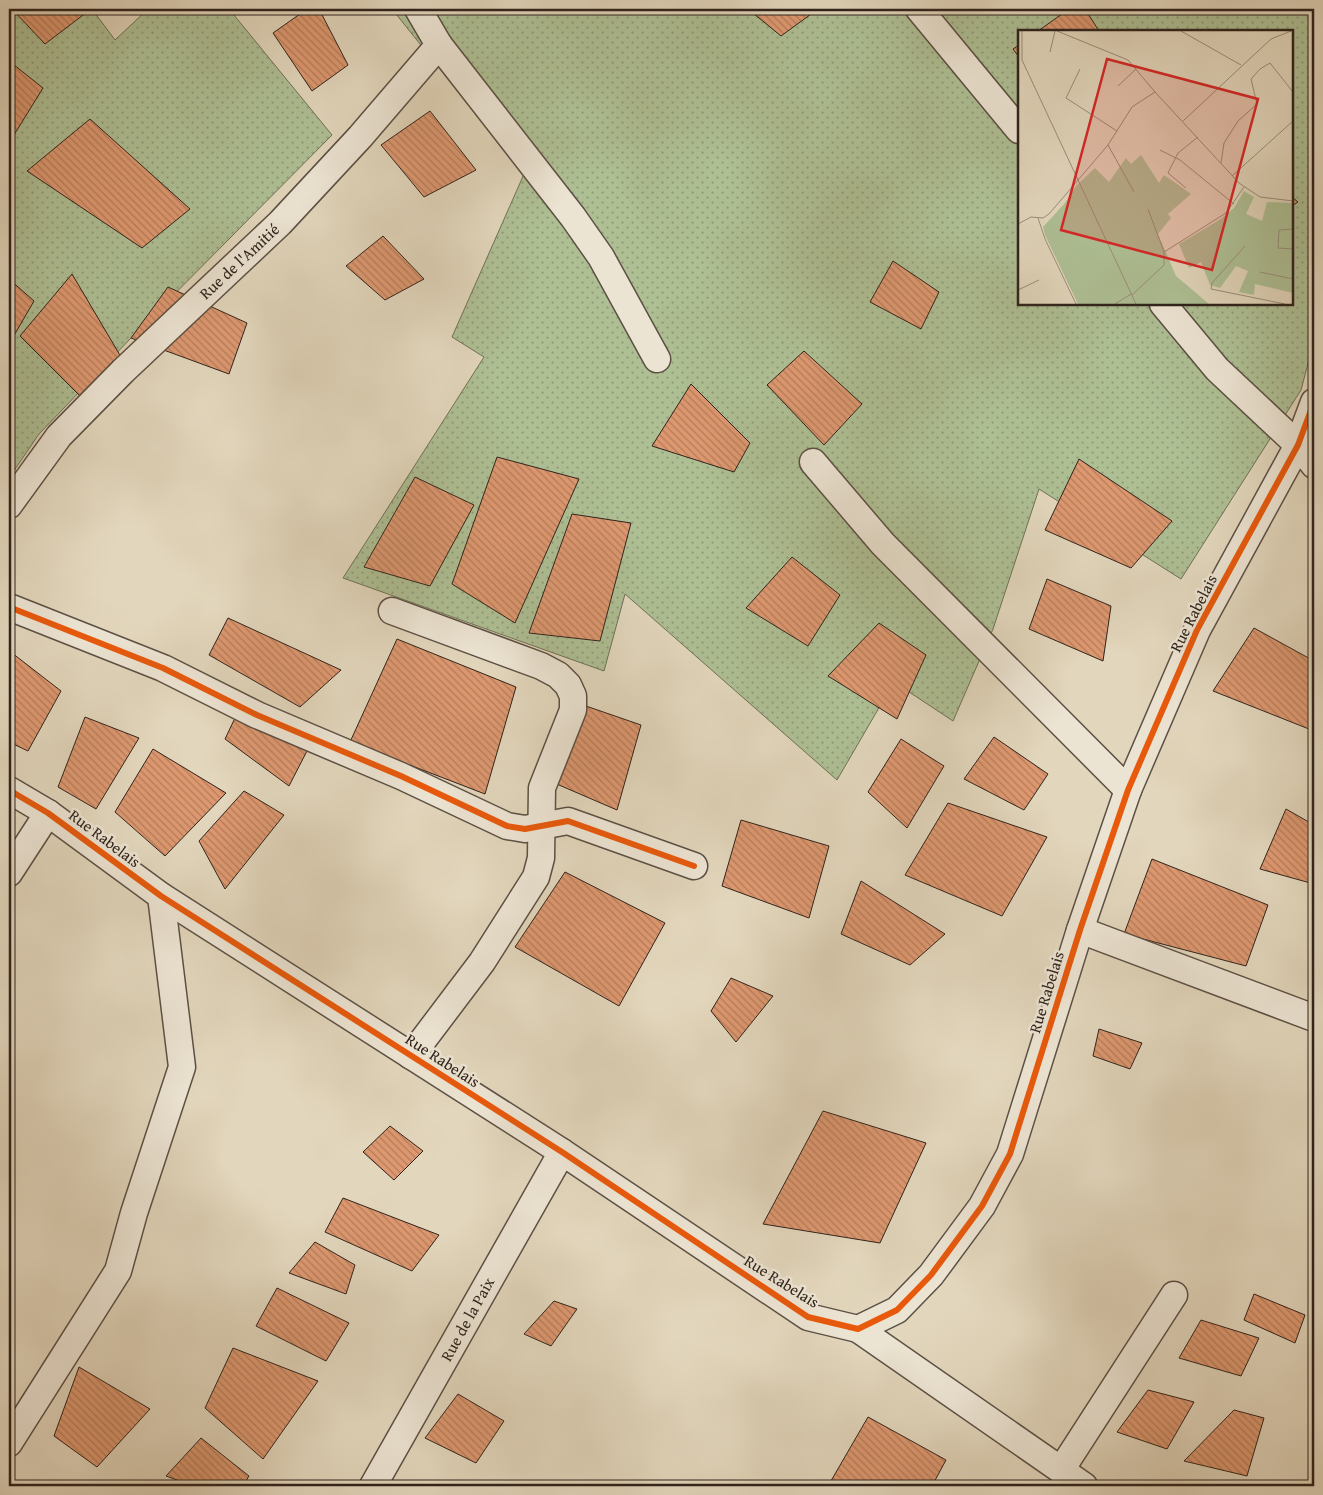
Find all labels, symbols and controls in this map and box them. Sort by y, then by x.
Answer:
inset map [1018,30,1293,305]
street label: Rue de l'Amitié [194,217,284,305]
street label: Rue Rabelais [1163,570,1223,656]
street label: Rue Rabelais [64,803,146,873]
street label: Rue Rabelais [1022,948,1070,1036]
street label: Rue Rabelais [401,1027,485,1093]
street label: Rue Rabelais [740,1248,824,1314]
street label: Rue de la Paix [434,1272,500,1365]

